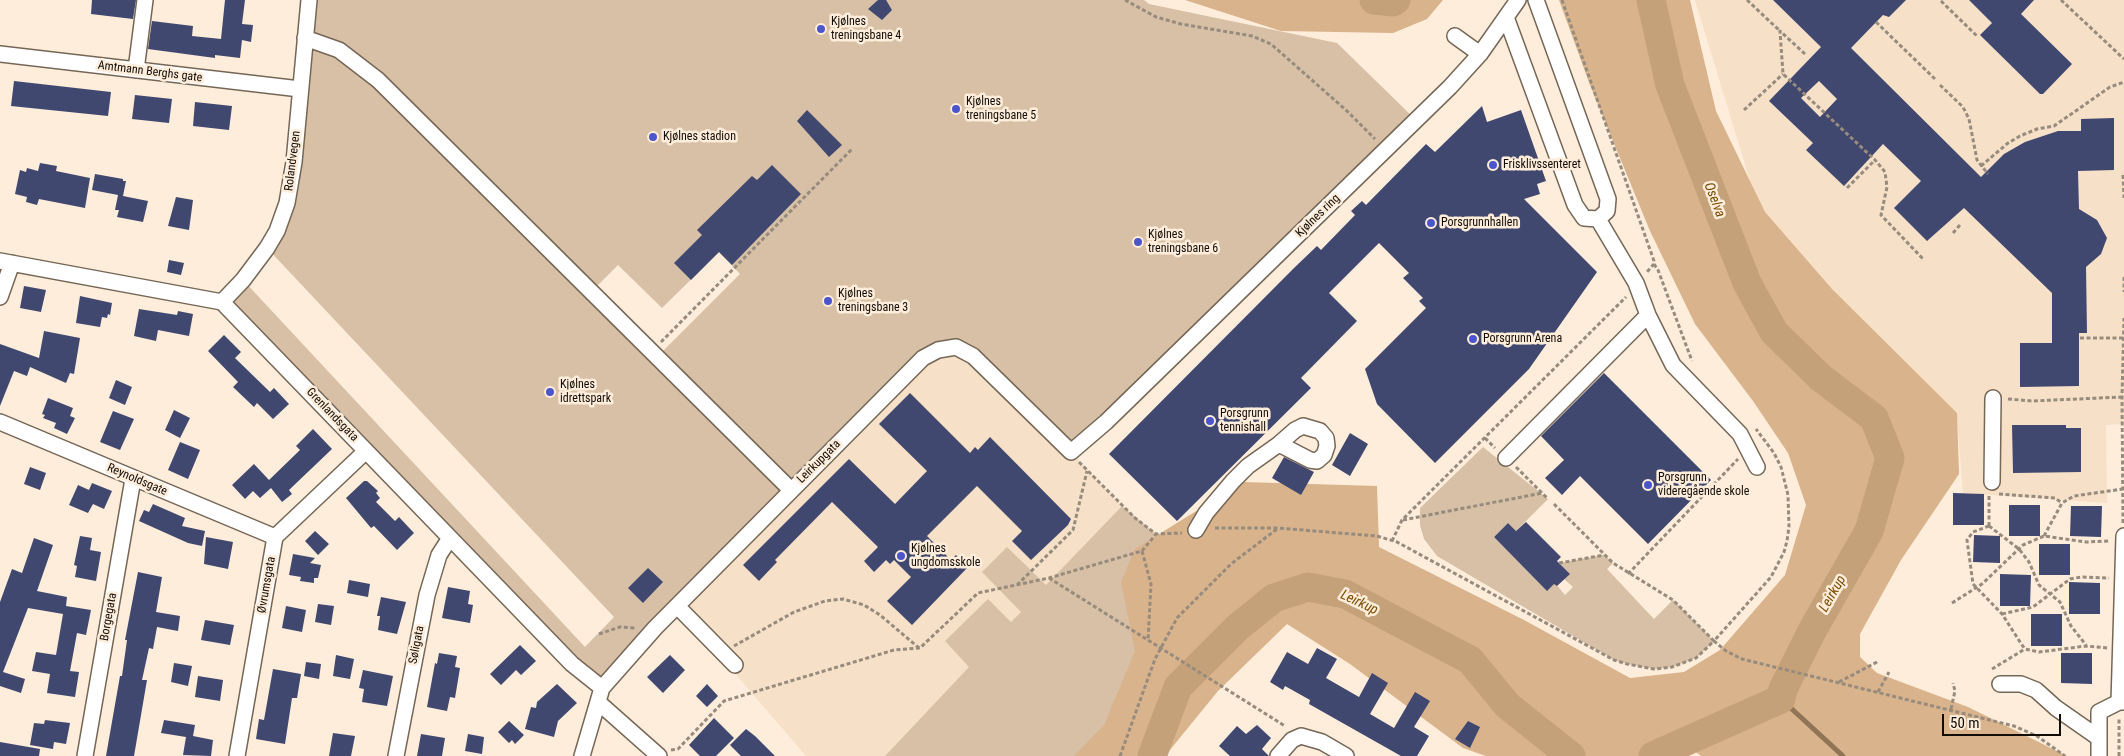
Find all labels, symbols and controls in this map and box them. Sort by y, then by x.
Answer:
place label: Kjølnes treningsbane 4 [831,15,901,43]
marker: Kjølnes treningsbane 4 [815,23,827,35]
street label: Amtmann Berghs gate [97,58,203,86]
place label: Kjølnes treningsbane 5 [966,95,1036,123]
marker: Kjølnes treningsbane 5 [950,103,962,115]
street label: Rolandvegen [282,130,304,192]
place label: Kjølnes stadion [663,130,736,144]
marker: Kjølnes stadion [647,131,659,143]
place label: Frisklivssenteret [1503,158,1581,172]
marker: Frisklivssenteret [1487,159,1499,171]
water label: Oselva [1700,180,1728,220]
street label: Kjølnes ring [1293,191,1343,241]
place label: Porsgrunnhallen [1441,216,1518,230]
marker: Porsgrunnhallen [1425,217,1437,229]
place label: Kjølnes treningsbane 6 [1148,228,1218,256]
marker: Kjølnes treningsbane 6 [1132,236,1144,248]
place label: Kjølnes treningsbane 3 [838,287,908,315]
marker: Kjølnes treningsbane 3 [822,295,834,307]
place label: Porsgrunn Arena [1483,332,1562,346]
marker: Porsgrunn Arena [1467,333,1479,345]
place label: Kjølnes idrettspark [560,378,611,406]
street label: Grenlandsgata [303,385,361,445]
marker: Kjølnes idrettspark [544,386,556,398]
place label: Porsgrunn tennishall [1220,407,1269,435]
marker: Porsgrunn tennishall [1204,415,1216,427]
street label: Leirkupgata [794,437,844,487]
street label: Reynoldsgate [105,461,169,499]
place label: Porsgrunn videregående skole [1658,471,1749,499]
marker: Porsgrunn videregående skole [1642,479,1654,491]
place label: Kjølnes ungdomsskole [911,542,980,570]
marker: Kjølnes ungdomsskole [895,550,907,562]
street label: Øvrumsgata [255,556,279,614]
water label: Leirkup [1816,573,1850,615]
water label: Leirkup [1338,587,1380,619]
street label: Borgegata [98,592,120,642]
street label: Søligata [406,625,428,665]
scale bar [1944,704,2063,736]
text: 50 m [1950,714,1980,732]

